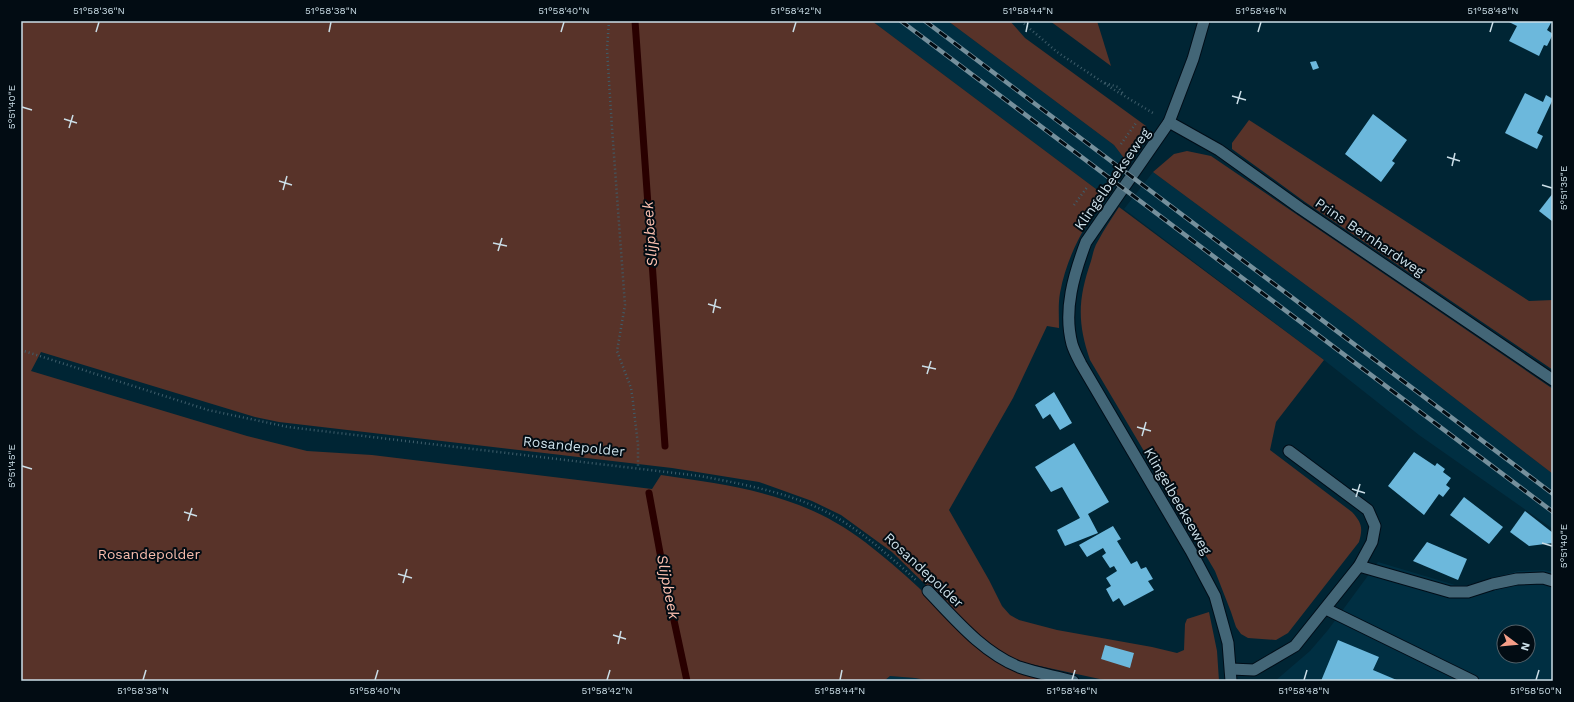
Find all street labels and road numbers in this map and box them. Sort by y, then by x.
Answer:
street label: Klingelbeekseweg [1071,125,1153,233]
street label: Prins Bernhardweg [1312,195,1428,280]
street label: Rosandepolder [522,433,626,459]
street label: Klingelbeekseweg [1141,445,1215,558]
street label: Rosandepolder [881,529,967,611]

